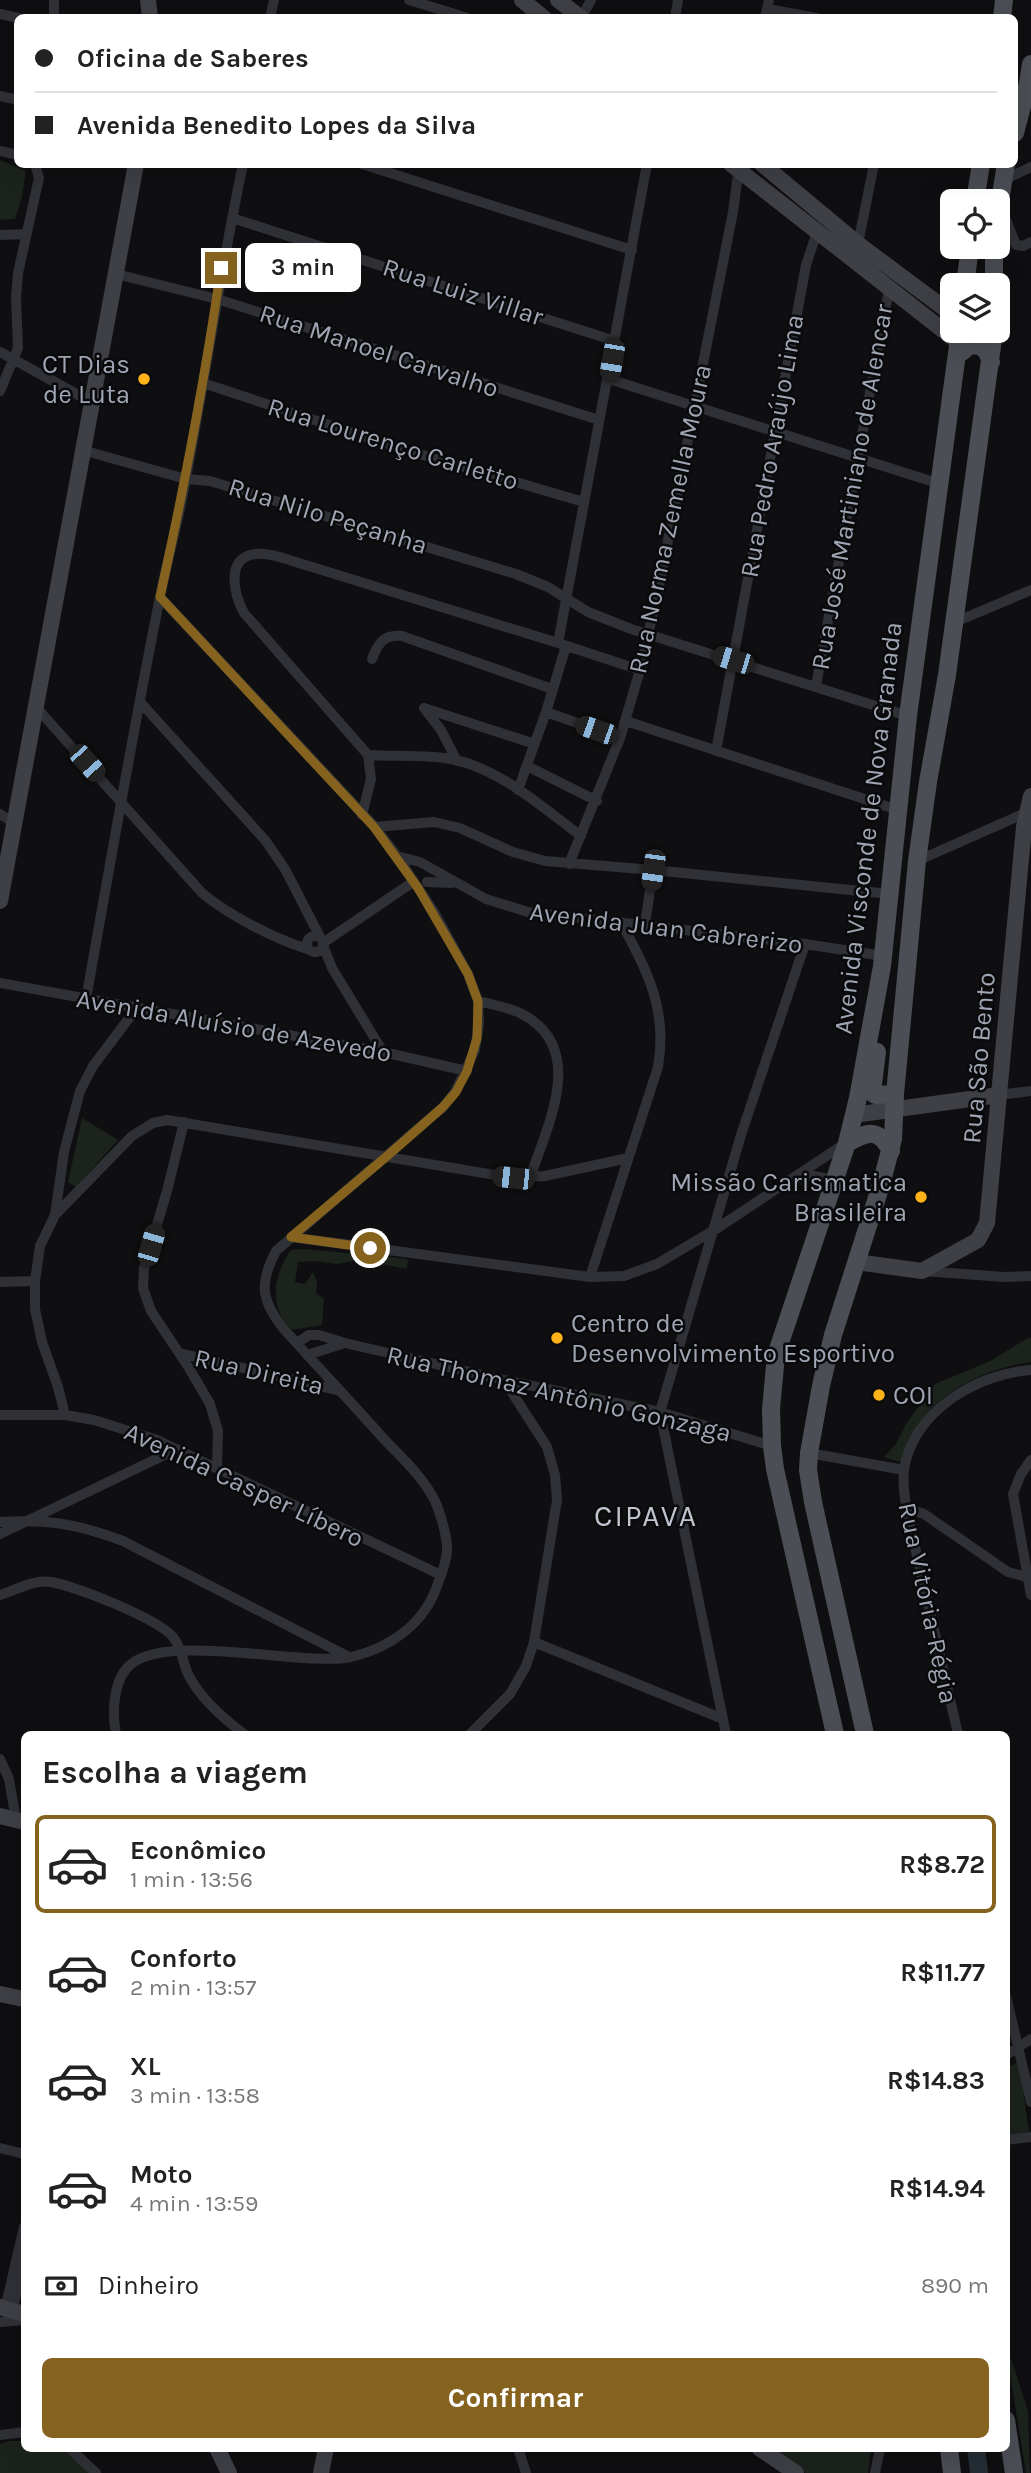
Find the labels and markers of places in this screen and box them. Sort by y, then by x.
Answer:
place label: CT Dias de Luta [42,349,130,410]
marker: CT Dias de Luta [136,371,152,387]
place label: Missão Carismatica Brasileira [670,1167,907,1228]
marker: Missão Carismatica Brasileira [913,1189,929,1205]
place label: Centro de Desenvolvimento Esportivo [571,1308,895,1369]
marker: Centro de Desenvolvimento Esportivo [549,1330,565,1346]
place label: COI [893,1380,933,1411]
marker: COI [871,1387,887,1403]

